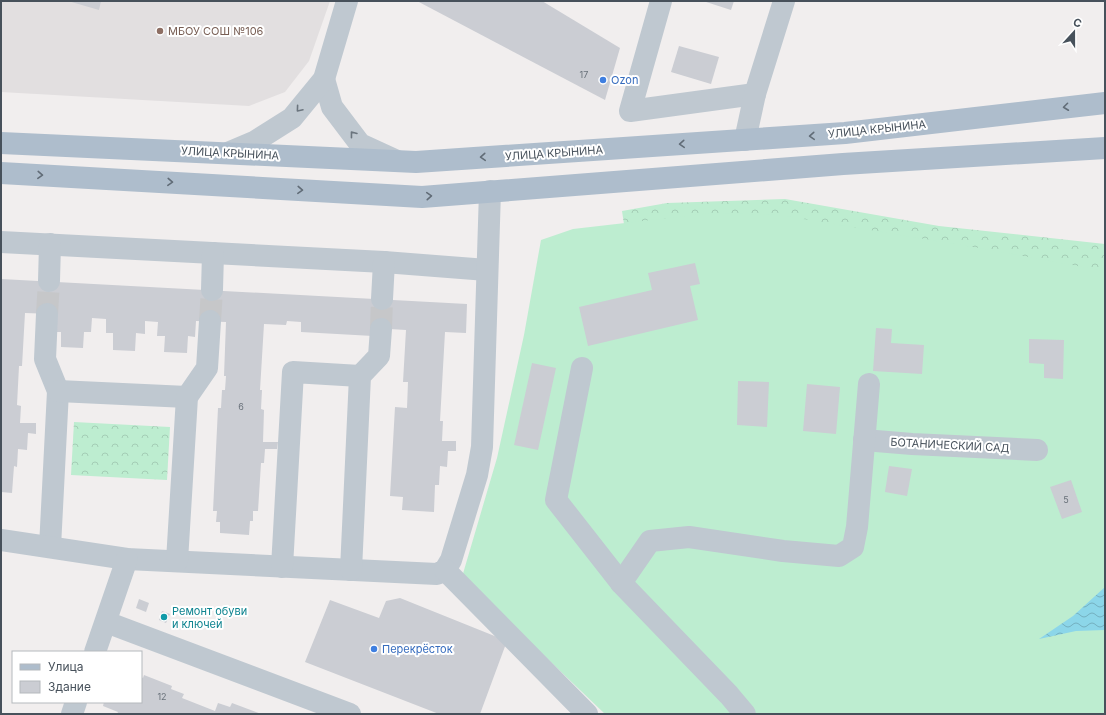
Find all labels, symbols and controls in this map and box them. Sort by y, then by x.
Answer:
north arrow [1054,12,1094,52]
text: С [1071,15,1084,31]
place label: МБОУ СОШ №106 [168,24,264,38]
marker: МБОУ СОШ №106 [155,26,165,36]
house number: 17 [580,69,588,80]
place label: Ozon [611,73,638,87]
marker: Ozon [598,75,608,85]
one-way arrow [1063,103,1069,112]
one-way arrow [297,104,304,112]
street label: УЛИЦА КРЫНИНА [827,117,927,141]
one-way arrow [809,131,815,140]
one-way arrow [350,132,357,139]
one-way arrow [679,140,685,149]
street label: УЛИЦА КРЫНИНА [180,143,280,163]
street label: УЛИЦА КРЫНИНА [504,143,604,163]
one-way arrow [480,153,486,162]
one-way arrow [37,171,43,180]
one-way arrow [167,178,173,187]
one-way arrow [297,185,303,194]
one-way arrow [426,192,432,201]
house number: 6 [238,401,244,412]
street label: БОТАНИЧЕСКИЙ САД [890,435,1010,455]
house number: 5 [1063,494,1069,505]
place label: Ремонт обуви и ключей [172,604,247,631]
marker: Ремонт обуви и ключей [159,612,169,622]
place label: Перекрёсток [382,642,453,656]
marker: Перекрёсток [369,644,379,654]
legend [12,651,142,703]
text: Улица [48,659,83,674]
text: Здание [48,679,91,694]
house number: 12 [157,691,167,702]

